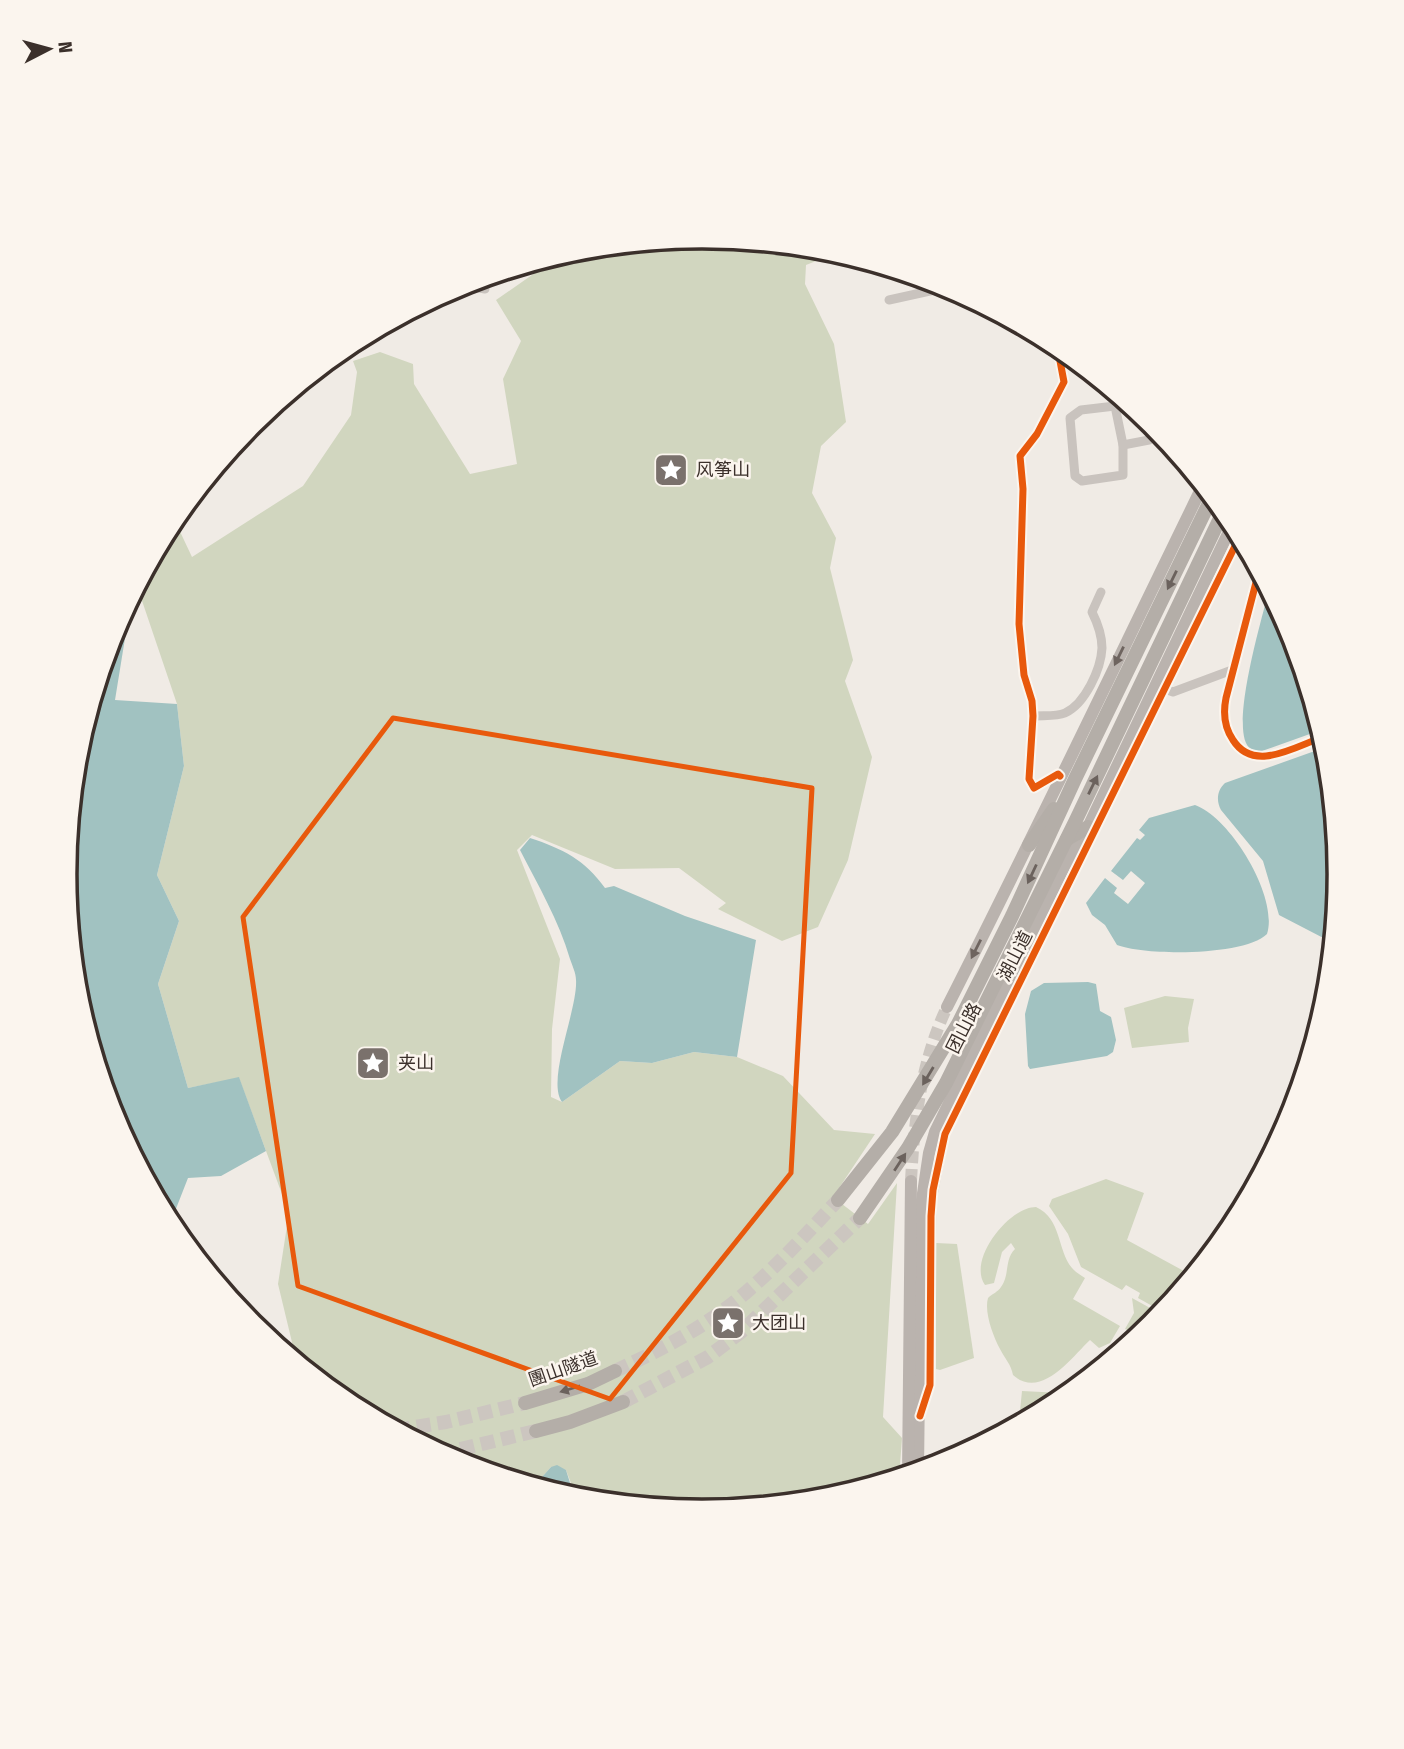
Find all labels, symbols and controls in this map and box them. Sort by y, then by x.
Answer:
north arrow [14,14,84,84]
text: N [53,40,77,54]
place icon: 风筝山 [652,451,690,489]
place label: 风筝山 [696,459,750,481]
one-way arrow [1167,570,1178,590]
one-way arrow [1113,646,1124,666]
one-way arrow [1087,775,1098,795]
one-way arrow [1026,864,1037,884]
street label: 湖山道 [993,927,1037,985]
one-way arrow [971,939,982,959]
street label: 团山路 [942,999,986,1057]
place icon: 夹山 [354,1044,392,1082]
place label: 夹山 [398,1052,434,1074]
one-way arrow [921,1067,934,1086]
one-way arrow [893,1152,906,1172]
place icon: 大团山 [709,1304,747,1342]
place label: 大团山 [752,1312,806,1334]
street label: 團山隧道 [525,1347,601,1391]
one-way arrow [560,1384,581,1395]

